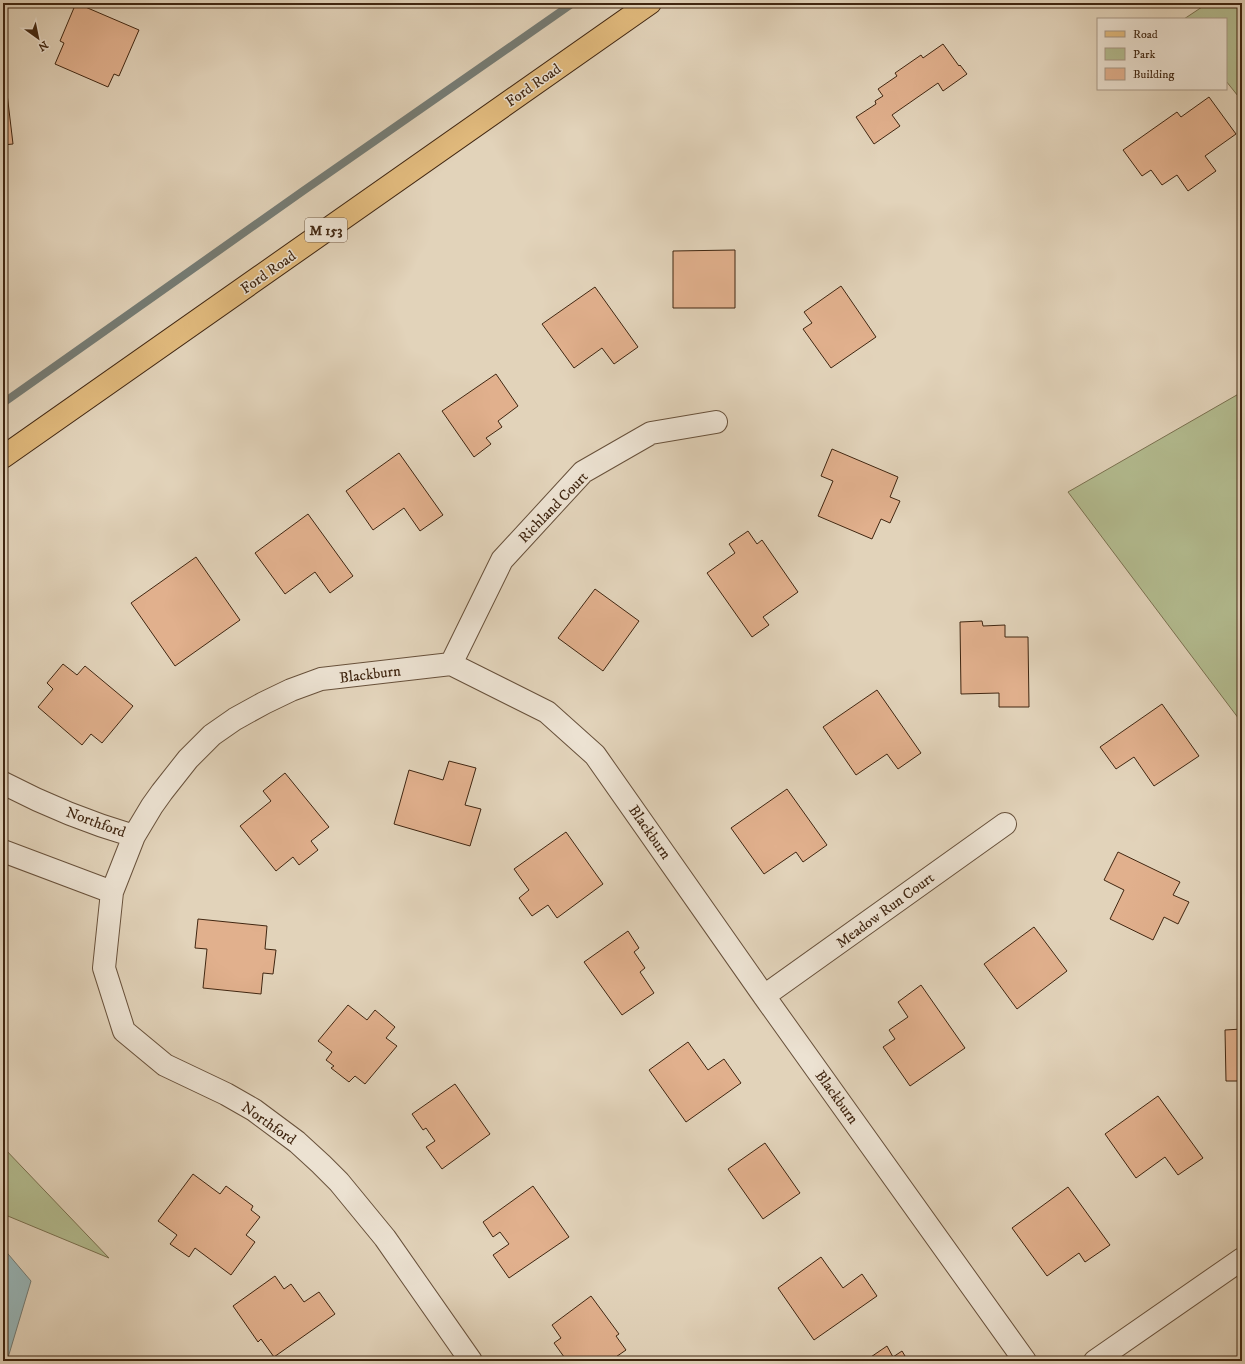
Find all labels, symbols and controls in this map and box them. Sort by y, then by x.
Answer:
north arrow [18,18,58,58]
legend [1097,18,1227,90]
text: Road [1133,27,1158,42]
text: N [35,37,51,54]
text: Park [1133,47,1155,62]
street label: Ford Road [502,59,565,111]
text: Building [1133,67,1174,82]
road number: M 153 [305,218,347,242]
street label: Ford Road [237,246,300,298]
street label: Richland Court [514,467,592,547]
street label: Blackburn [338,661,402,688]
street label: Blackburn [624,802,675,863]
street label: Northford [63,803,129,842]
street label: Meadow Run Court [832,868,938,952]
street label: Blackburn [811,1067,863,1128]
street label: Northford [238,1098,300,1149]

